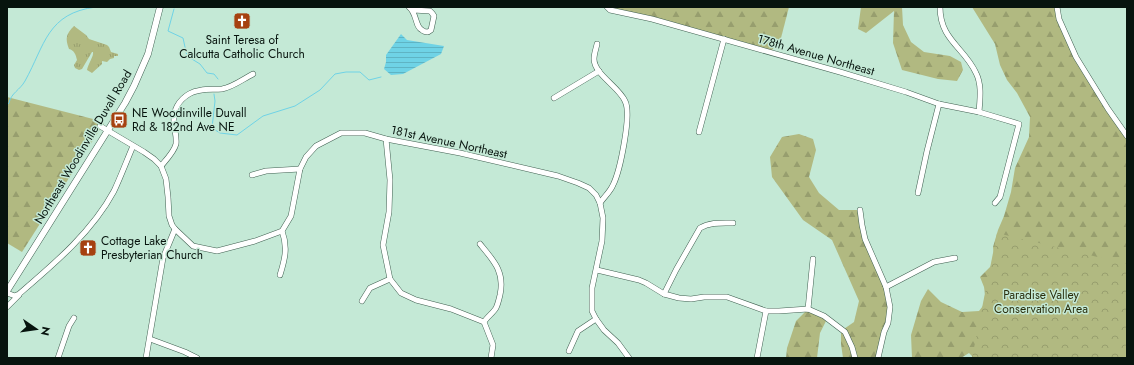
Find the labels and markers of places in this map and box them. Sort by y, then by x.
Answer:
church icon: Saint Teresa of Calcutta Catholic Church [232,11,252,31]
place label: Saint Teresa of Calcutta Catholic Church [179,31,305,63]
place label: NE Woodinville Duvall Rd & 182nd Ave NE [132,104,246,136]
bus stop icon: NE Woodinville Duvall Rd & 182nd Ave NE [109,110,129,130]
place label: Cottage Lake Presbyterian Church [101,232,203,264]
church icon: Cottage Lake Presbyterian Church [78,238,98,258]

